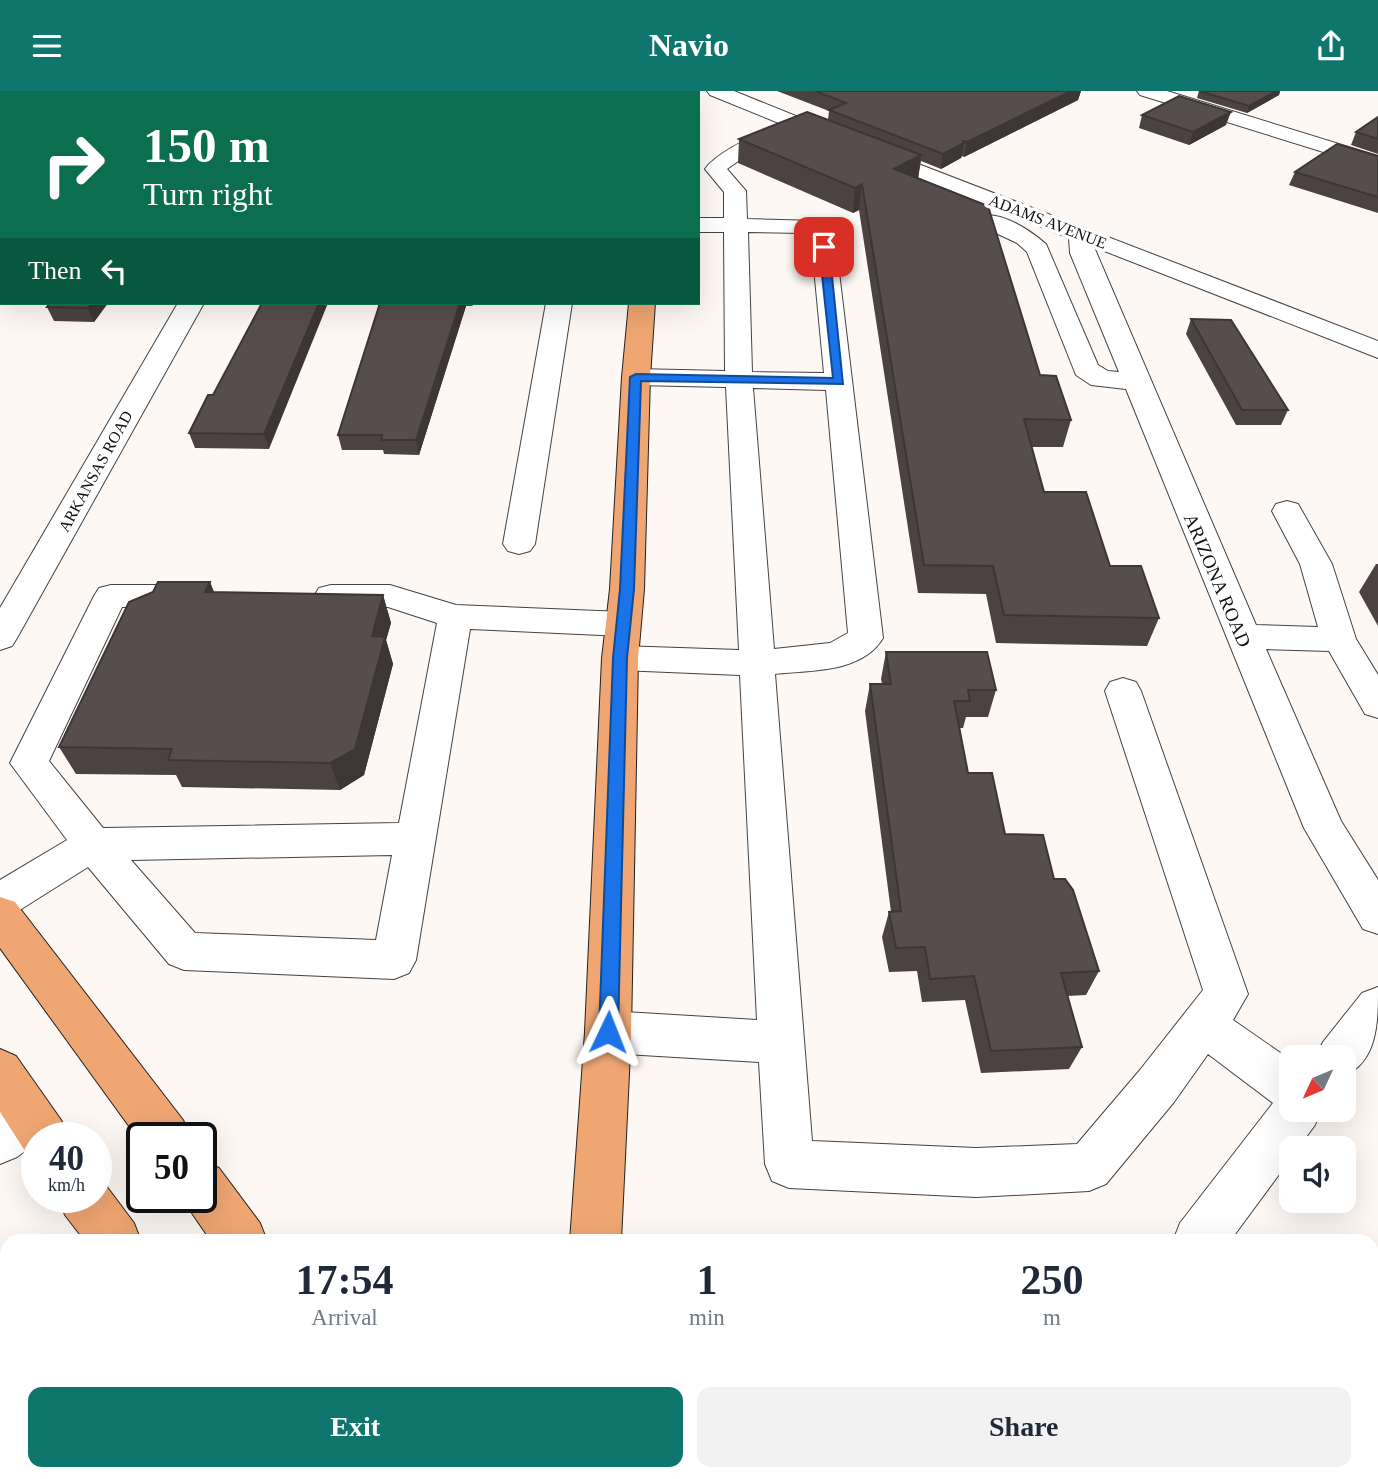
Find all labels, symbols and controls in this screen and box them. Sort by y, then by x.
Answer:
icon: menu [28,27,66,65]
text: Navio [649,27,729,63]
icon: share [1312,27,1350,65]
text: 150 m [143,118,270,173]
icon: right [28,119,119,210]
text: Turn right [143,176,273,212]
street label: ADAMS AVENUE [987,191,1109,252]
pin [794,217,854,277]
icon: arrive [805,228,843,266]
icon: left [95,252,133,290]
text: Then [28,256,81,285]
street label: ARKANSAS ROAD [55,408,136,535]
street label: ARIZONA ROAD [1180,510,1255,650]
position arrow [571,995,645,1069]
north arrow [1279,1045,1356,1122]
map controls [1279,1045,1356,1213]
speed limit sign: 50 [126,1122,217,1213]
button: sound [1279,1136,1356,1213]
text: 40 [49,1139,84,1178]
text: km/h [48,1175,85,1195]
text: 17:54 [296,1257,394,1303]
text: 1 [696,1257,717,1303]
text: 250 [1020,1257,1083,1303]
text: Arrival [311,1305,378,1330]
text: min [689,1305,725,1330]
text: m [1043,1305,1061,1330]
button: Exit [28,1387,683,1467]
button: Share [697,1387,1351,1467]

